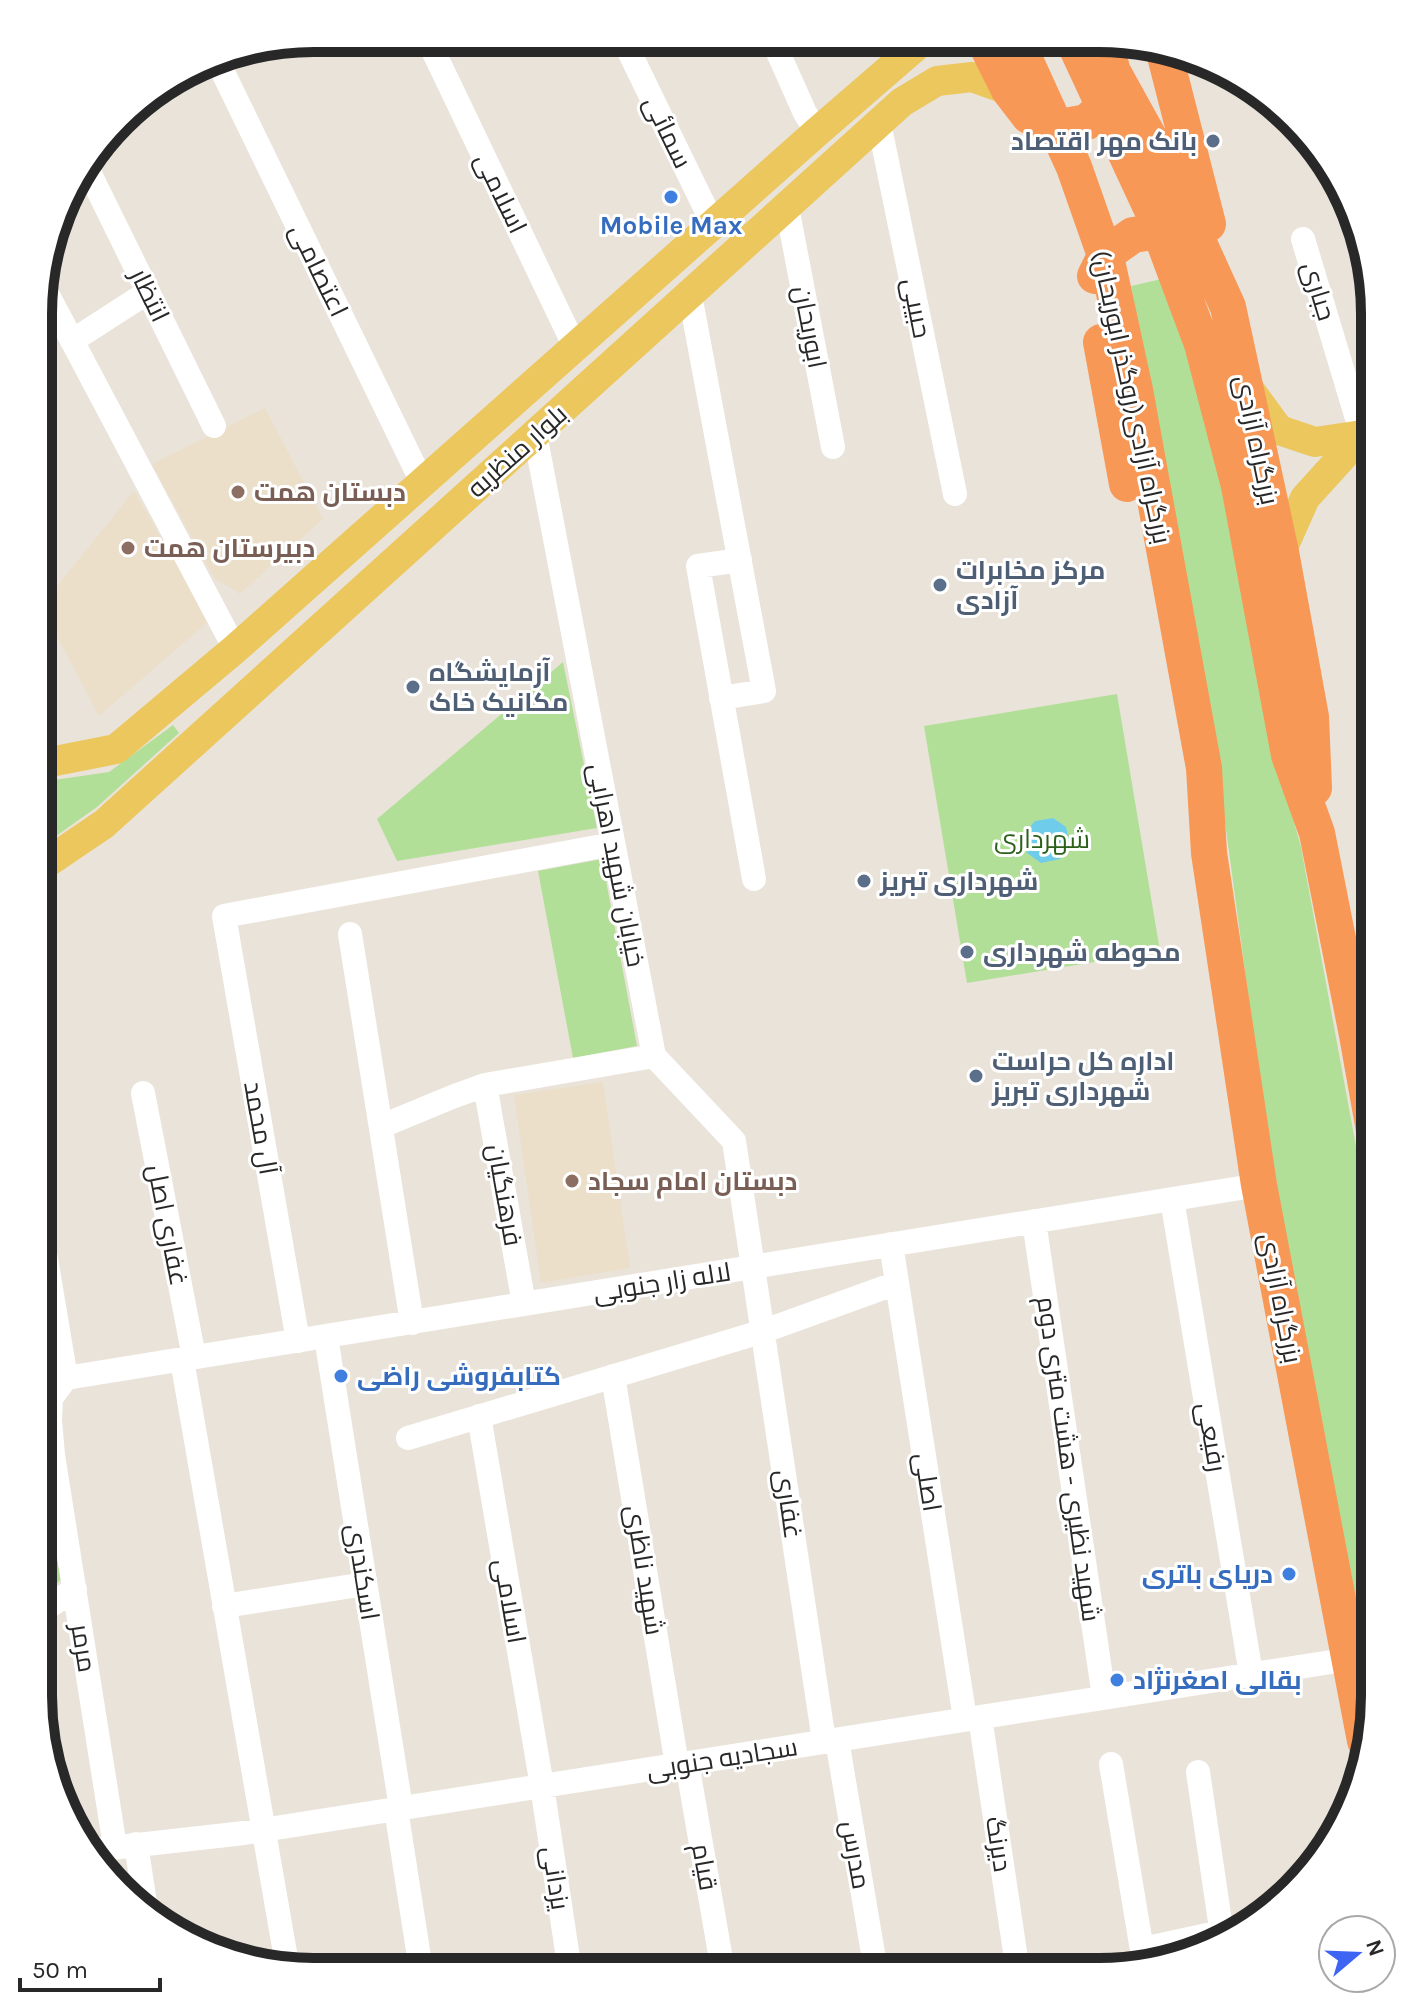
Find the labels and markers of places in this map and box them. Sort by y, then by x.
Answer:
place label: بانک مهر اقتصاد [1011,126,1197,157]
marker: بانک مهر اقتصاد [1204,132,1222,150]
marker: Mobile Max [662,188,680,206]
place label: Mobile Max [600,210,742,241]
place label: دبستان همت [254,477,406,508]
marker: دبستان همت [229,483,247,501]
place label: دبیرستان همت [144,533,315,564]
marker: دبیرستان همت [119,539,137,557]
place label: مرکز مخابرات آزادی [956,555,1105,616]
marker: مرکز مخابرات آزادی [931,576,949,594]
place label: آزمایشگاه مکانیک خاک [429,657,568,718]
marker: آزمایشگاه مکانیک خاک [404,678,422,696]
place label: شهرداری تبریز [879,866,1038,897]
marker: شهرداری تبریز [855,872,873,890]
place label: محوطه شهرداری [983,937,1181,968]
marker: محوطه شهرداری [958,943,976,961]
place label: اداره کل حراست شهرداری تبریز [991,1046,1174,1107]
marker: اداره کل حراست شهرداری تبریز [967,1067,985,1085]
place label: دبستان امام سجاد [588,1166,797,1199]
marker: دبستان امام سجاد [563,1172,581,1190]
place label: کتابفروشی راضی [357,1361,561,1392]
marker: کتابفروشی راضی [332,1367,350,1385]
place label: دریای باتری [1142,1559,1273,1590]
marker: دریای باتری [1280,1565,1298,1583]
place label: بقالی اصغرنژاد [1133,1665,1302,1696]
marker: بقالی اصغرنژاد [1108,1671,1126,1689]

